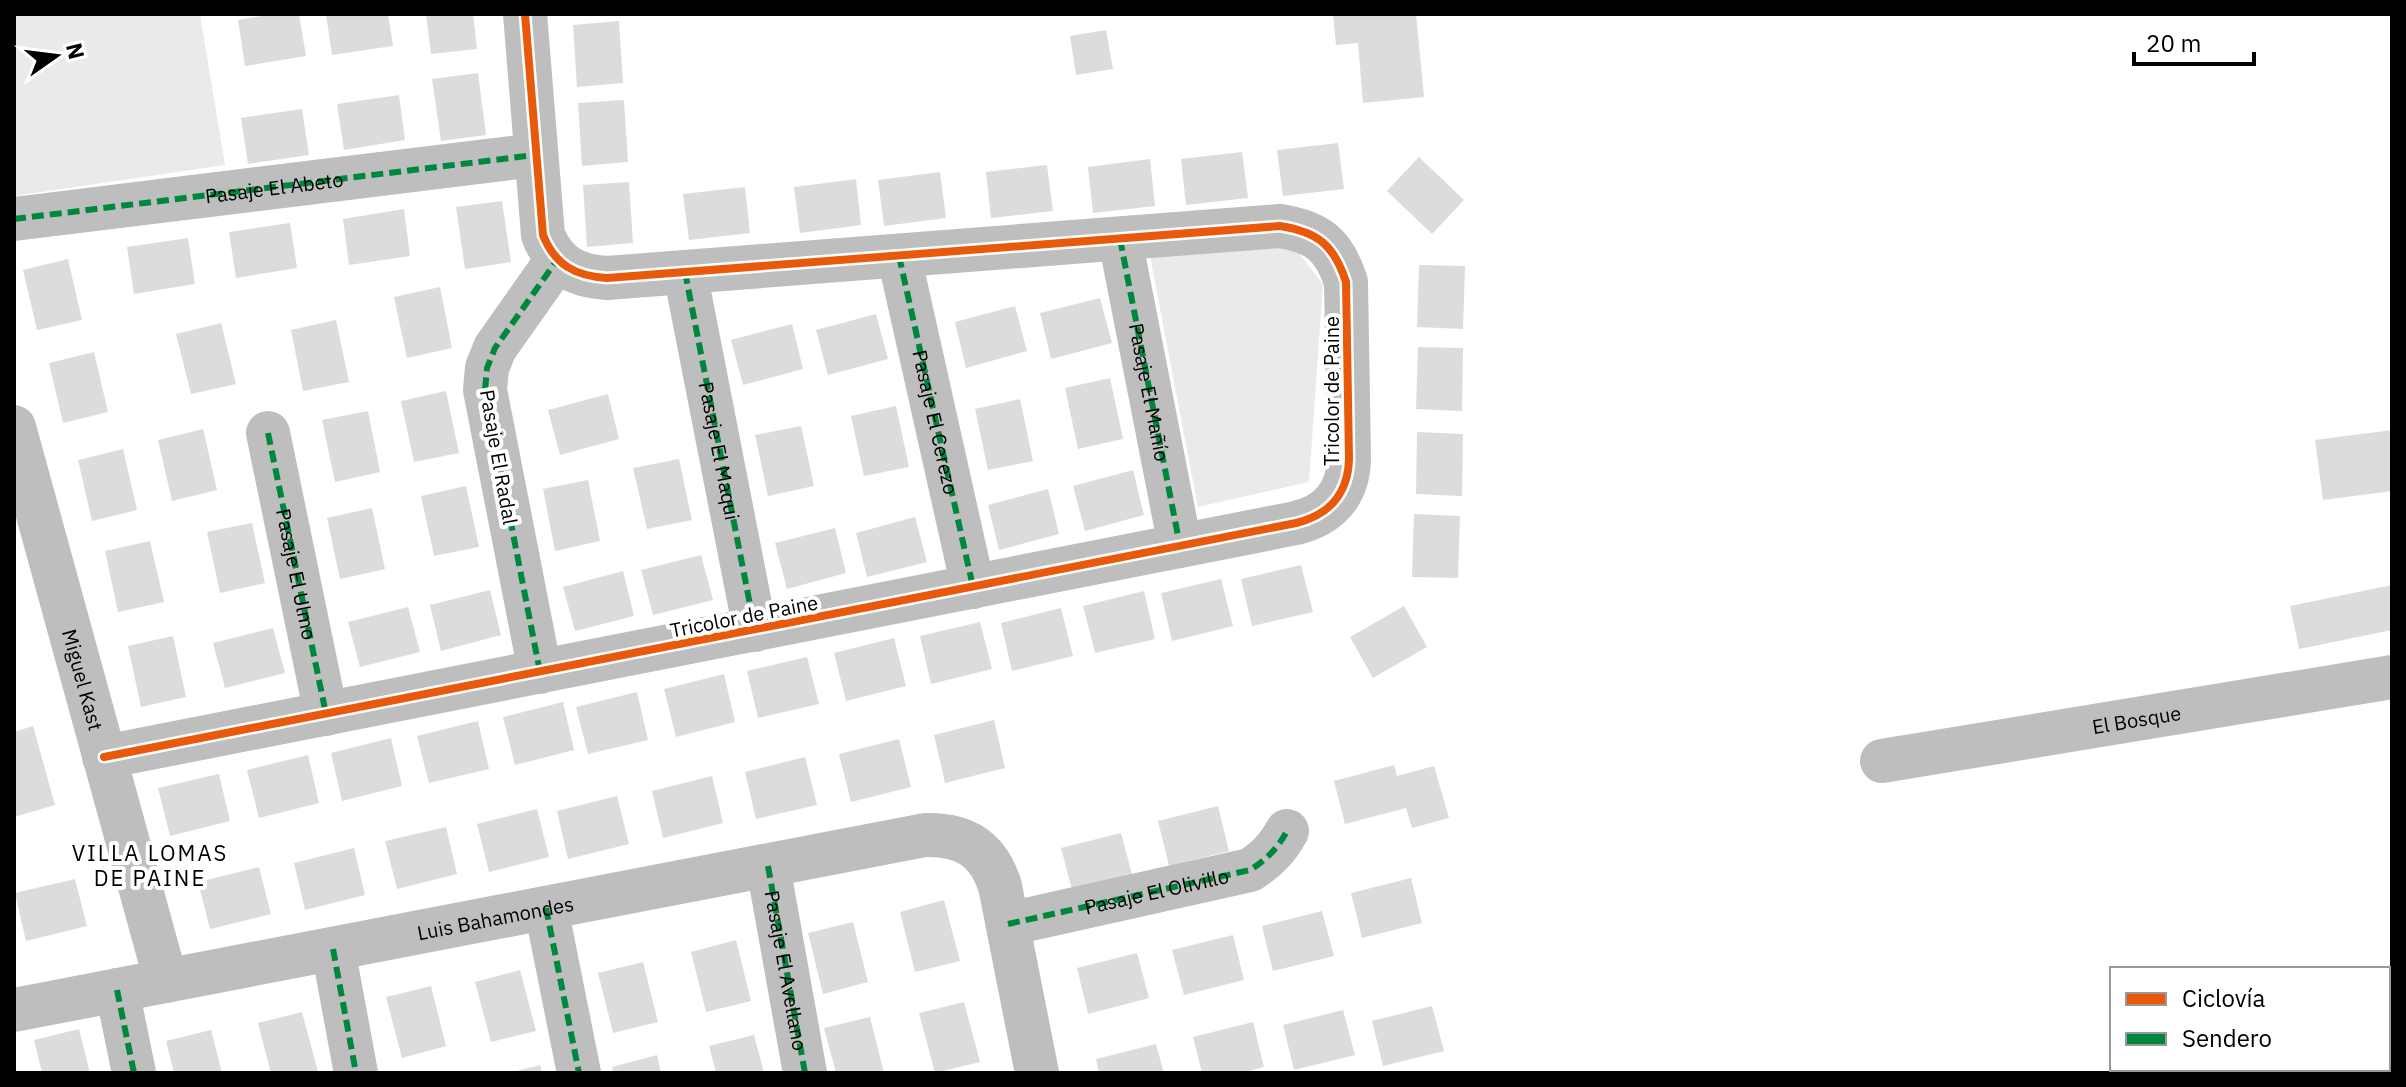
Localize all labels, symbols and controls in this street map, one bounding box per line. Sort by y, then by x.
north arrow [16,16,96,96]
scale bar [2134,16,2254,66]
text: 20 m [2146,27,2201,59]
text: N [60,40,92,62]
street label: Pasaje El Abeto [203,165,345,209]
street label: Tricolor de Paine [1318,316,1345,466]
street label: Pasaje El Mañío [1123,321,1177,463]
street label: Pasaje El Cerezo [907,347,965,497]
street label: Pasaje El Maqui [693,379,747,522]
street label: Pasaje El Radal [474,387,524,527]
street label: Pasaje El Ulmo [270,506,324,642]
street label: Tricolor de Paine [668,588,820,644]
street label: Miguel Kast [57,626,110,733]
street label: El Bosque [2090,698,2183,740]
district label: VILLA LOMAS DE PAINE [72,838,228,892]
street label: Pasaje El Olivillo [1082,862,1231,920]
street label: Pasaje El Avellano [759,888,814,1053]
street label: Luis Bahamondes [415,889,576,946]
legend [2110,967,2390,1071]
text: Ciclovía [2182,982,2266,1014]
text: Sendero [2182,1022,2272,1054]

